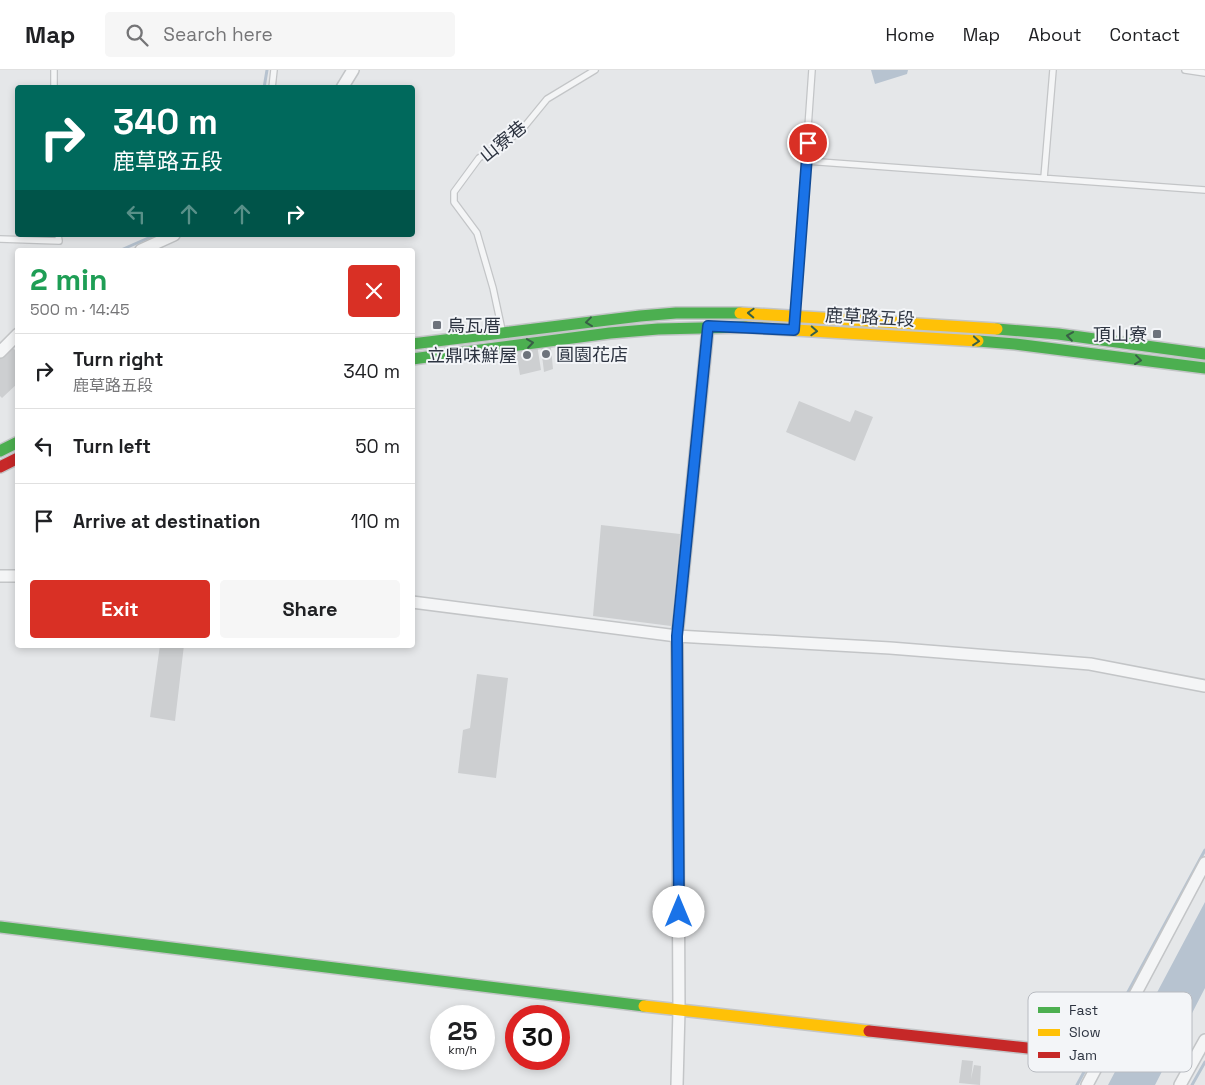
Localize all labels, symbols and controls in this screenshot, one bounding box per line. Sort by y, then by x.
search box [105,12,455,57]
text: Map [25,19,75,50]
icon: search [123,21,151,49]
text: Search here [163,22,273,47]
text: Home [886,23,935,46]
text: Map [963,23,1000,46]
text: About [1028,23,1082,46]
text: Contact [1110,23,1180,46]
text: 340 m [113,100,218,144]
icon: right [30,105,95,170]
street label: 山寮巷 [475,115,531,167]
pin [787,122,829,164]
icon: arrive [794,129,822,157]
text: 鹿草路五段 [113,147,223,175]
icon: left [122,200,150,228]
icon: ahead [175,200,203,228]
icon: ahead [228,200,256,228]
icon: right [281,200,309,228]
text: 2 min [30,260,108,299]
button: close [348,265,400,317]
text: 500 m · 14:45 [30,299,130,320]
street label: 鹿草路五段 [824,303,916,331]
one-way arrow [747,308,754,318]
place label: 烏瓦厝 [447,314,501,337]
one-way arrow [585,316,593,327]
marker: 烏瓦厝 [431,319,443,331]
place label: 頂山寮 [1093,323,1147,346]
one-way arrow [810,326,818,337]
marker: 頂山寮 [1151,328,1163,340]
one-way arrow [1066,331,1074,342]
one-way arrow [973,335,981,346]
one-way arrow [527,338,535,349]
place label: 圓園花店 [556,343,628,366]
place label: 立鼎味鮮屋 [427,344,517,367]
text: Turn right [73,347,163,372]
marker: 圓園花店 [540,348,552,360]
marker: 立鼎味鮮屋 [521,349,533,361]
one-way arrow [1134,354,1142,365]
icon: right [30,357,58,385]
text: 340 m [343,359,400,384]
text: 鹿草路五段 [73,375,153,396]
icon: left [30,432,58,460]
text: Turn left [73,434,151,459]
text: 50 m [355,434,400,459]
icon: arrive [30,507,58,535]
text: Arrive at destination [73,509,261,534]
text: 110 m [351,509,400,534]
button: Exit [30,580,210,638]
button: Share [220,580,400,638]
position arrow [652,885,704,937]
legend [1028,992,1192,1072]
text: Fast [1069,1001,1098,1019]
speed limit sign: 30 [505,1005,570,1070]
text: 25 [448,1015,477,1047]
text: Slow [1069,1023,1101,1041]
text: km/h [448,1042,477,1058]
text: Jam [1069,1046,1097,1064]

